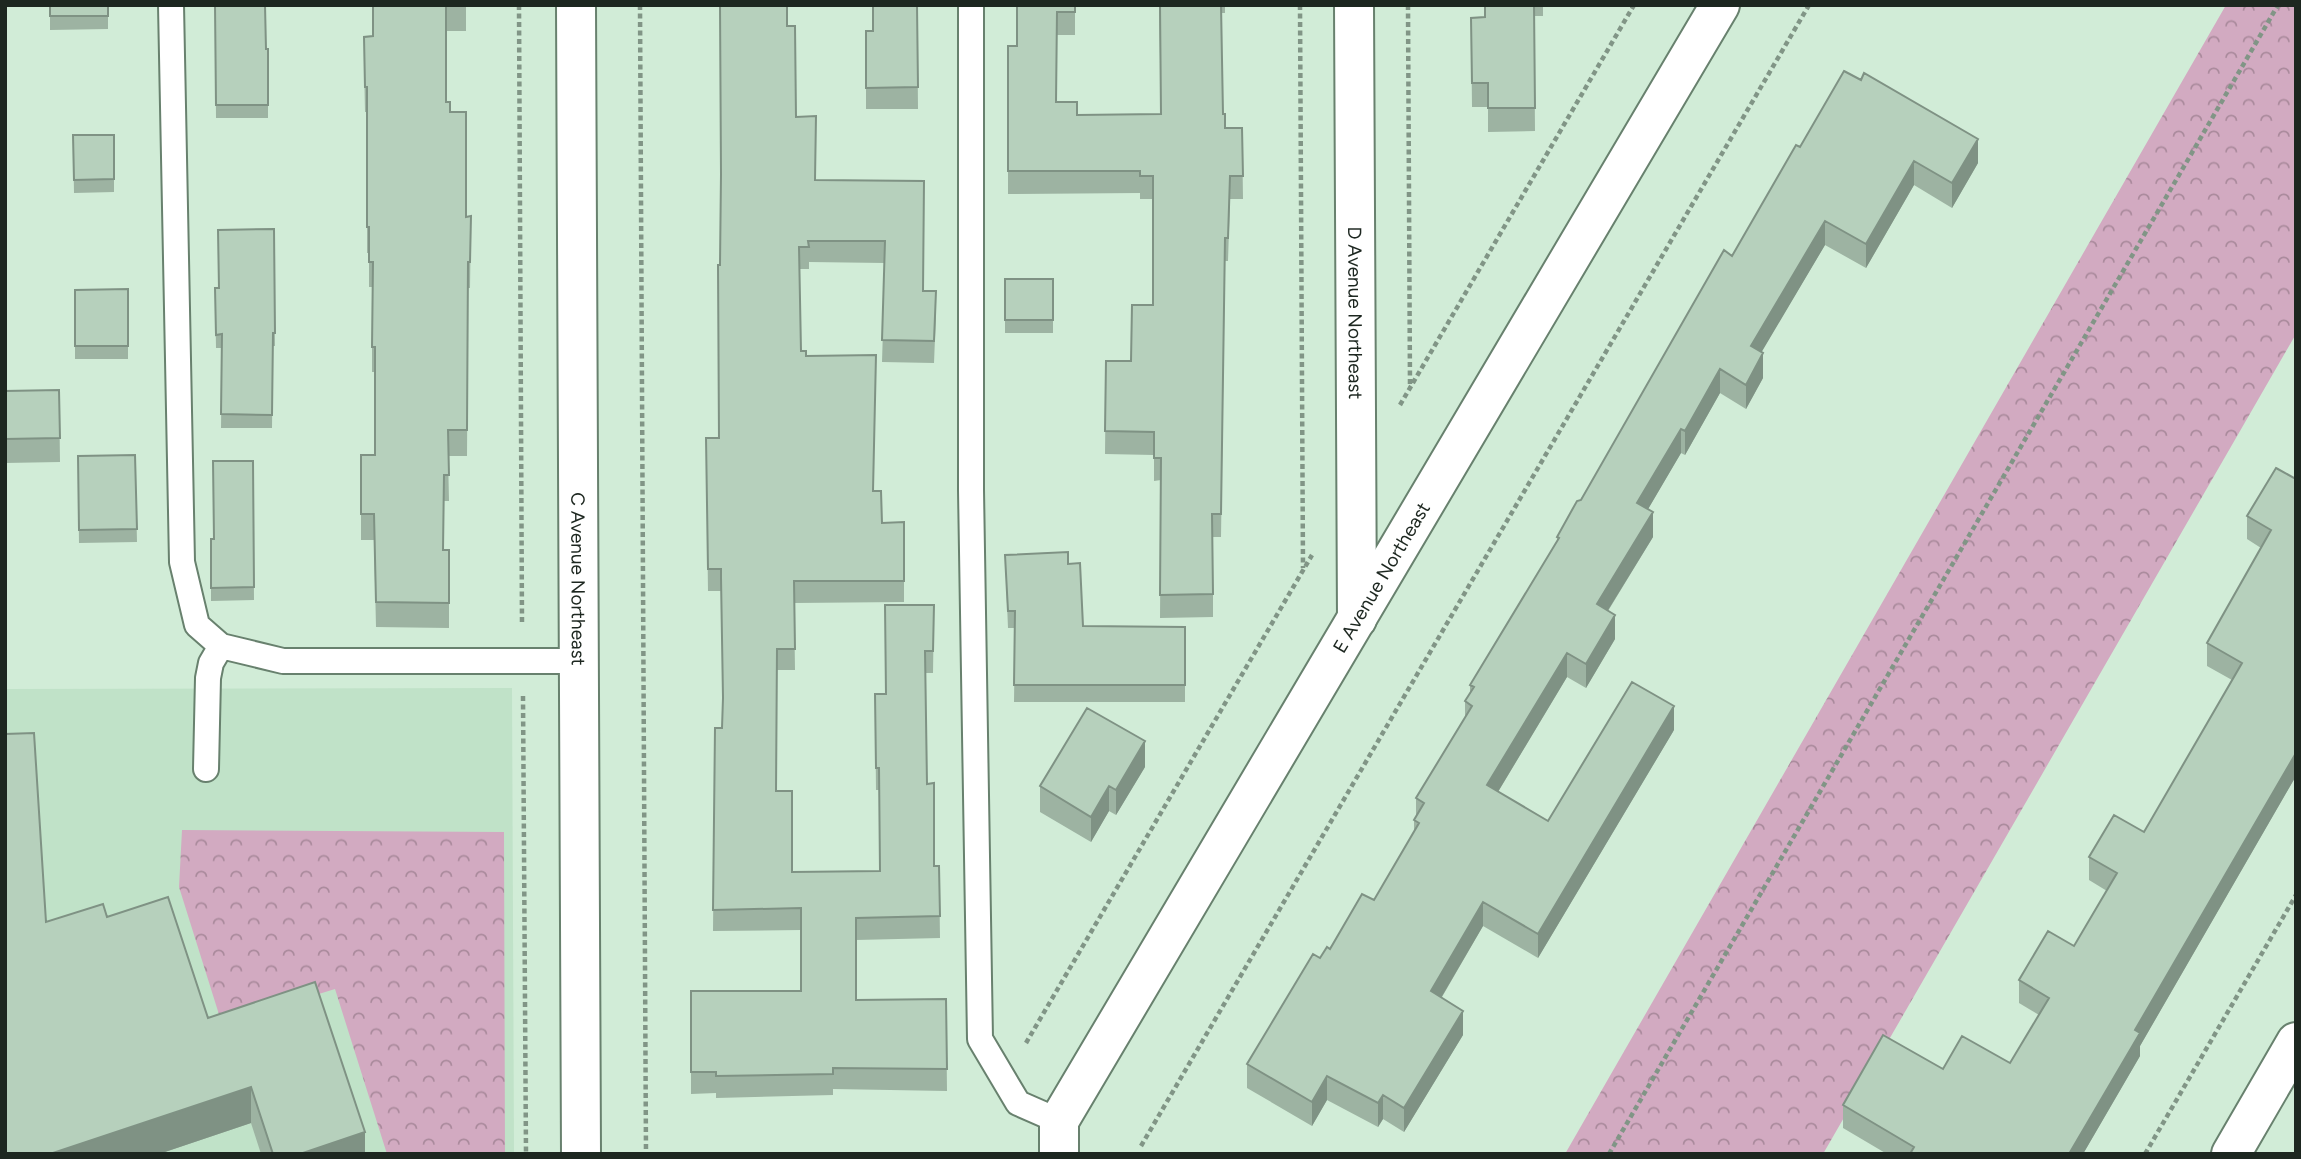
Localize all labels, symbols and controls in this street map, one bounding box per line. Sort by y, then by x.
street label: D Avenue Northeast [1344,226,1367,399]
street label: C Avenue Northeast [567,492,590,666]
street label: E Avenue Northeast [1328,498,1435,657]

